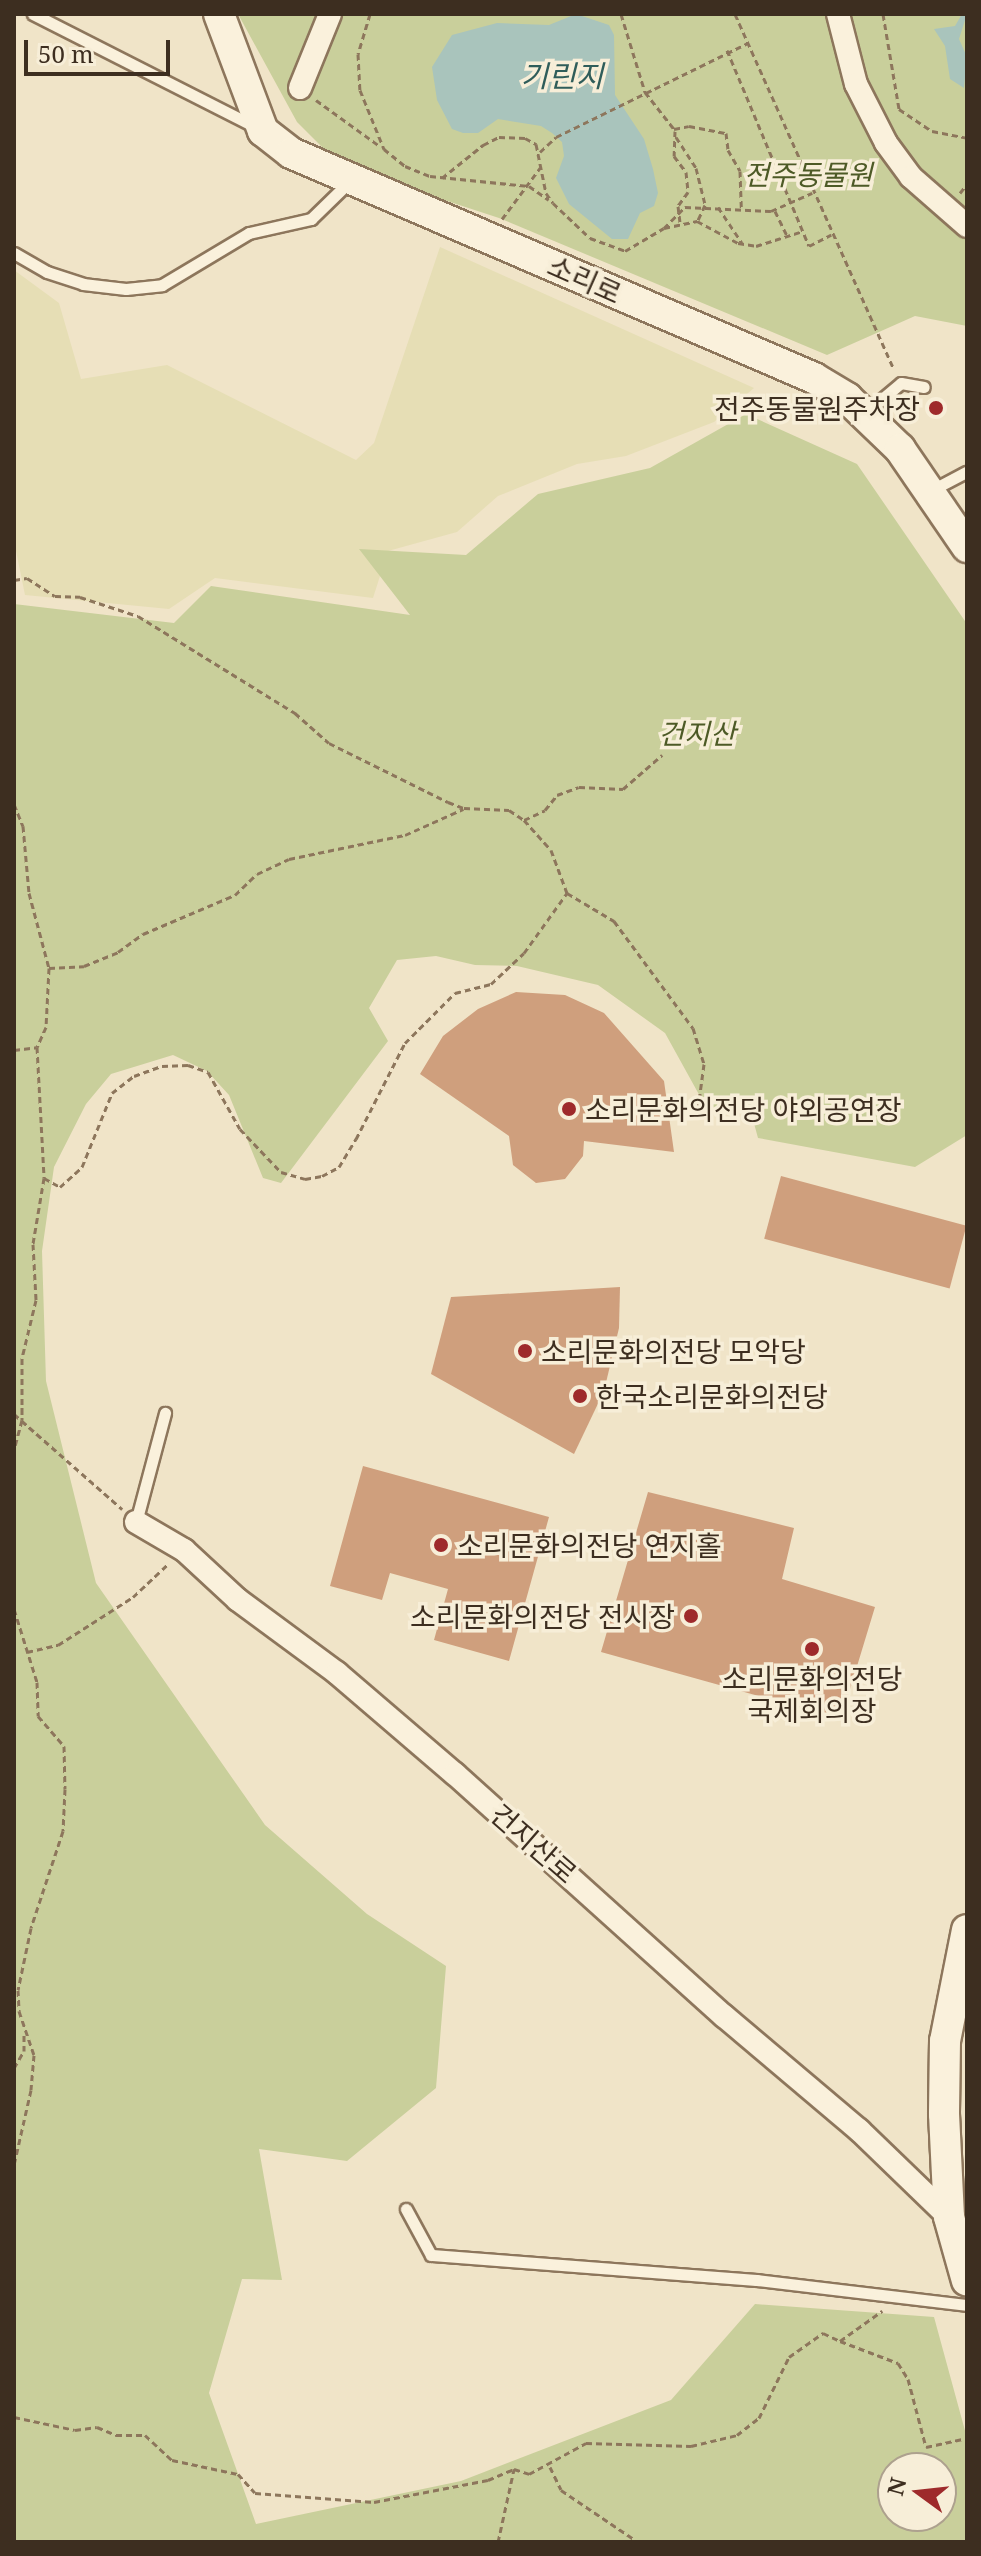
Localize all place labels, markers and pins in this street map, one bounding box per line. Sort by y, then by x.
place label: 전주동물원주차장 [714,391,920,425]
marker: 전주동물원주차장 [927,399,945,417]
place label: 소리문화의전당 야외공연장 [585,1092,901,1126]
marker: 소리문화의전당 야외공연장 [560,1100,578,1118]
place label: 소리문화의전당 모악당 [541,1334,806,1368]
marker: 소리문화의전당 모악당 [516,1342,534,1360]
place label: 한국소리문화의전당 [596,1379,828,1413]
marker: 한국소리문화의전당 [571,1387,589,1405]
place label: 소리문화의전당 연지홀 [457,1528,722,1562]
marker: 소리문화의전당 연지홀 [432,1536,450,1554]
place label: 소리문화의전당 전시장 [410,1599,675,1633]
marker: 소리문화의전당 전시장 [682,1607,700,1625]
marker: 소리문화의전당 국제회의장 [803,1640,821,1658]
place label: 소리문화의전당 국제회의장 [722,1661,902,1727]

